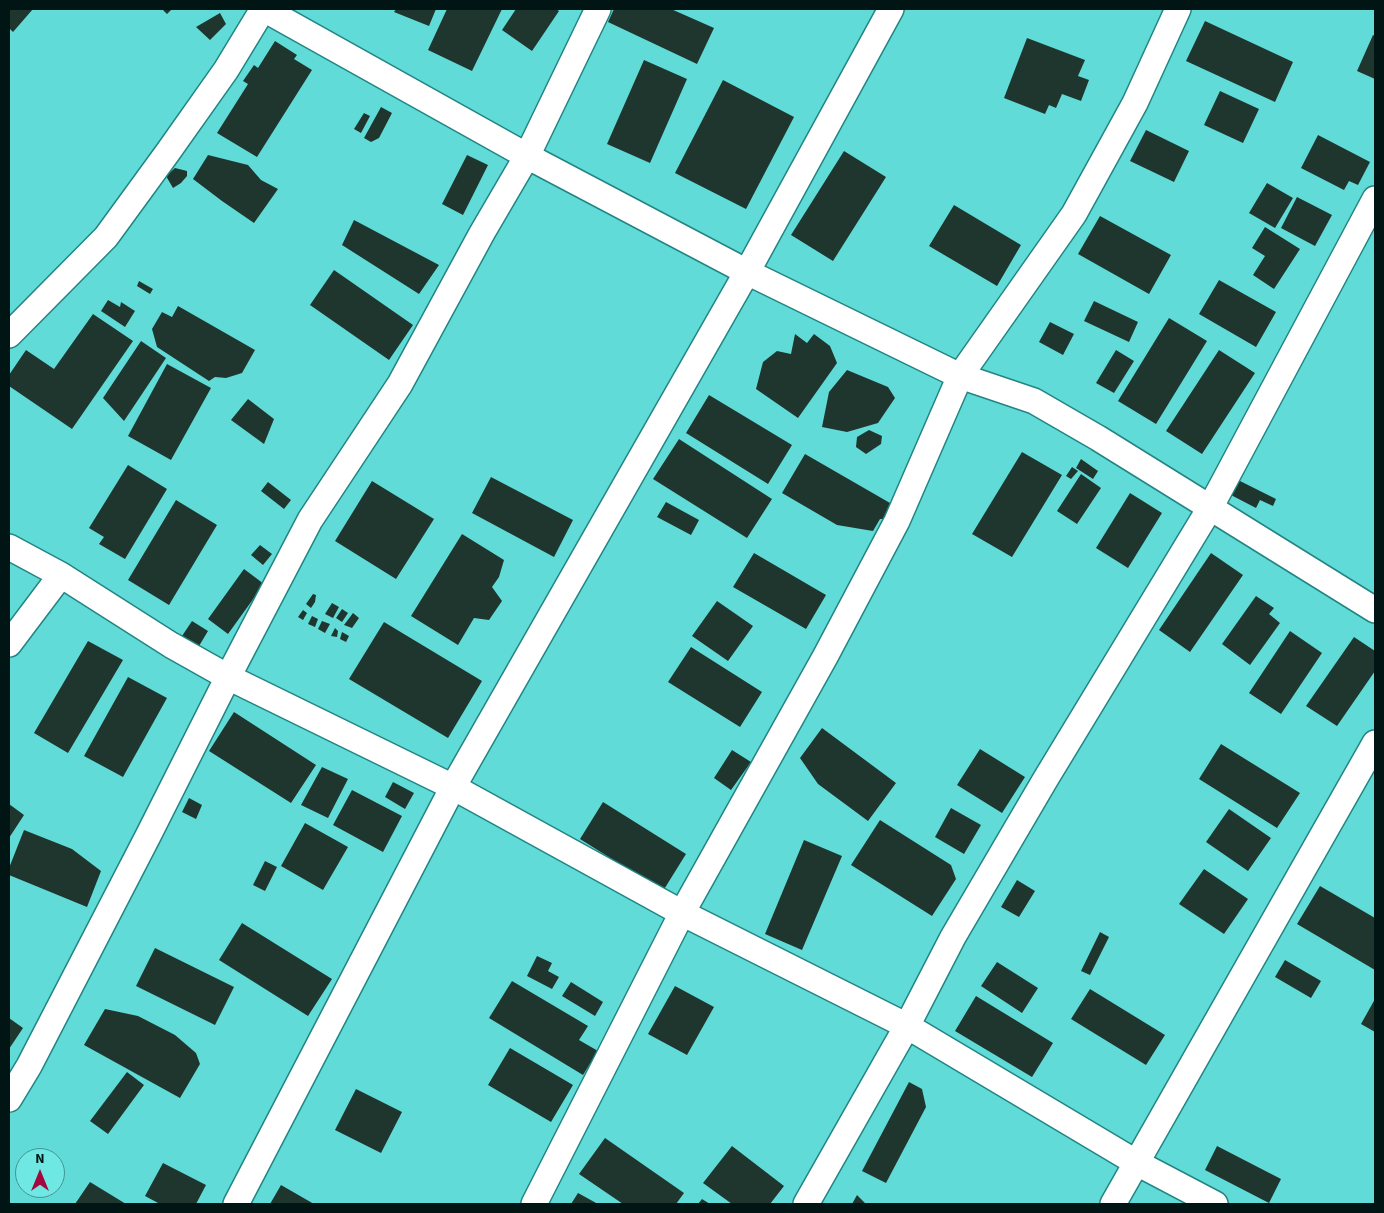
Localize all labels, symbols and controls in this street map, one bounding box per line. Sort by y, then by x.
north arrow [15,1148,65,1198]
text: N [35,1149,45,1169]

